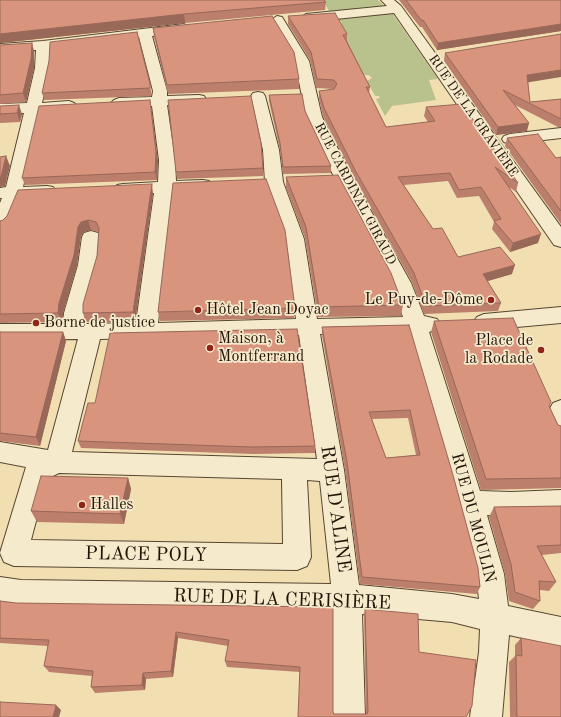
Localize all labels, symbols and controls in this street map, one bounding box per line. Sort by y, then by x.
street label: RUE DE LA GRAVIÈRE [425,52,521,180]
street label: RUE CARDINAL GIRAUD [311,120,399,268]
place label: Le Puy-de-Dôme [365,290,483,310]
marker: Le Puy-de-Dôme [486,295,496,305]
place label: Hôtel Jean Doyac [206,300,329,320]
marker: Hôtel Jean Doyac [193,305,203,315]
place label: Borne de justice [44,313,155,333]
marker: Borne de justice [31,318,41,328]
place label: Maison, à Montferrand [218,329,304,367]
place label: Place de la Rodade [465,331,533,369]
marker: Maison, à Montferrand [205,343,215,353]
marker: Place de la Rodade [536,345,546,355]
street label: RUE D'ALINE [315,444,355,574]
street label: RUE DU MOULIN [446,451,500,585]
place label: Halles [90,495,133,515]
marker: Halles [77,500,87,510]
street label: PLACE POLY [85,543,207,567]
street label: RUE DE LA CERISIÈRE [173,585,391,615]

